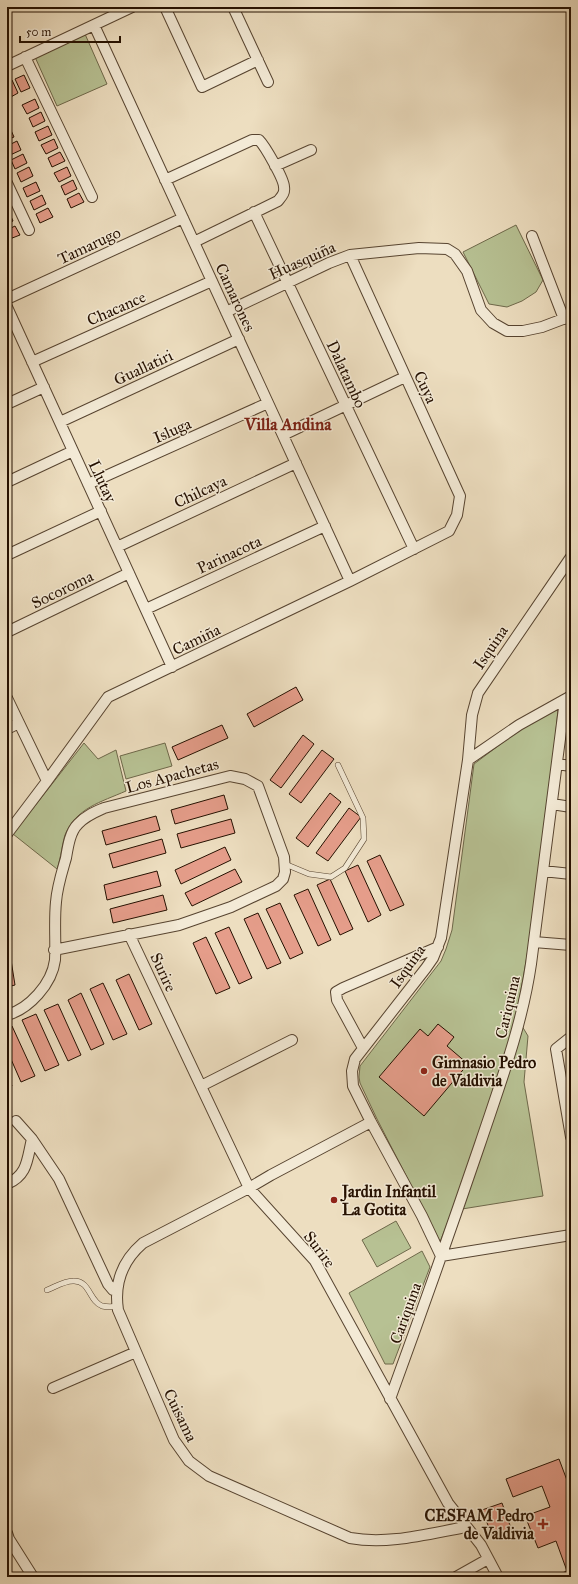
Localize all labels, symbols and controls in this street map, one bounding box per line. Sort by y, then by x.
scale bar [20,18,120,44]
text: 50 m [26,25,51,39]
street label: Tamarugo [55,223,124,269]
street label: Huasquiña [266,237,339,284]
street label: Camarones [211,260,260,335]
street label: Chacance [84,287,149,330]
street label: Dalatambo [323,337,370,411]
street label: Guallatiri [111,345,176,389]
street label: Cuya [410,368,441,407]
street label: Isluga [150,414,195,448]
district label: Villa Andina [244,414,332,435]
street label: Llutay [85,457,121,506]
street label: Chilcaya [171,471,230,512]
street label: Parinacota [194,531,265,578]
street label: Socoroma [28,566,96,613]
street label: Camiña [169,620,223,659]
street label: Isquina [469,622,513,673]
street label: Los Apachetas [124,754,221,797]
street label: Isquina [386,941,430,992]
street label: Surire [146,950,181,995]
street label: Cariquina [491,974,525,1041]
place label: Gimnasio Pedro de Valdivia [432,1053,536,1090]
marker: Gimnasio Pedro de Valdivia [419,1066,429,1076]
place label: Jardin Infantil La Gotita [340,1182,437,1219]
marker: Jardin Infantil La Gotita [329,1195,339,1205]
street label: Surire [300,1227,340,1272]
street label: Cariquina [386,1280,426,1347]
street label: Cuisama [160,1386,202,1445]
place label: CESFAM Pedro de Valdivia [424,1506,535,1543]
marker: CESFAM Pedro de Valdivia [537,1518,549,1530]

